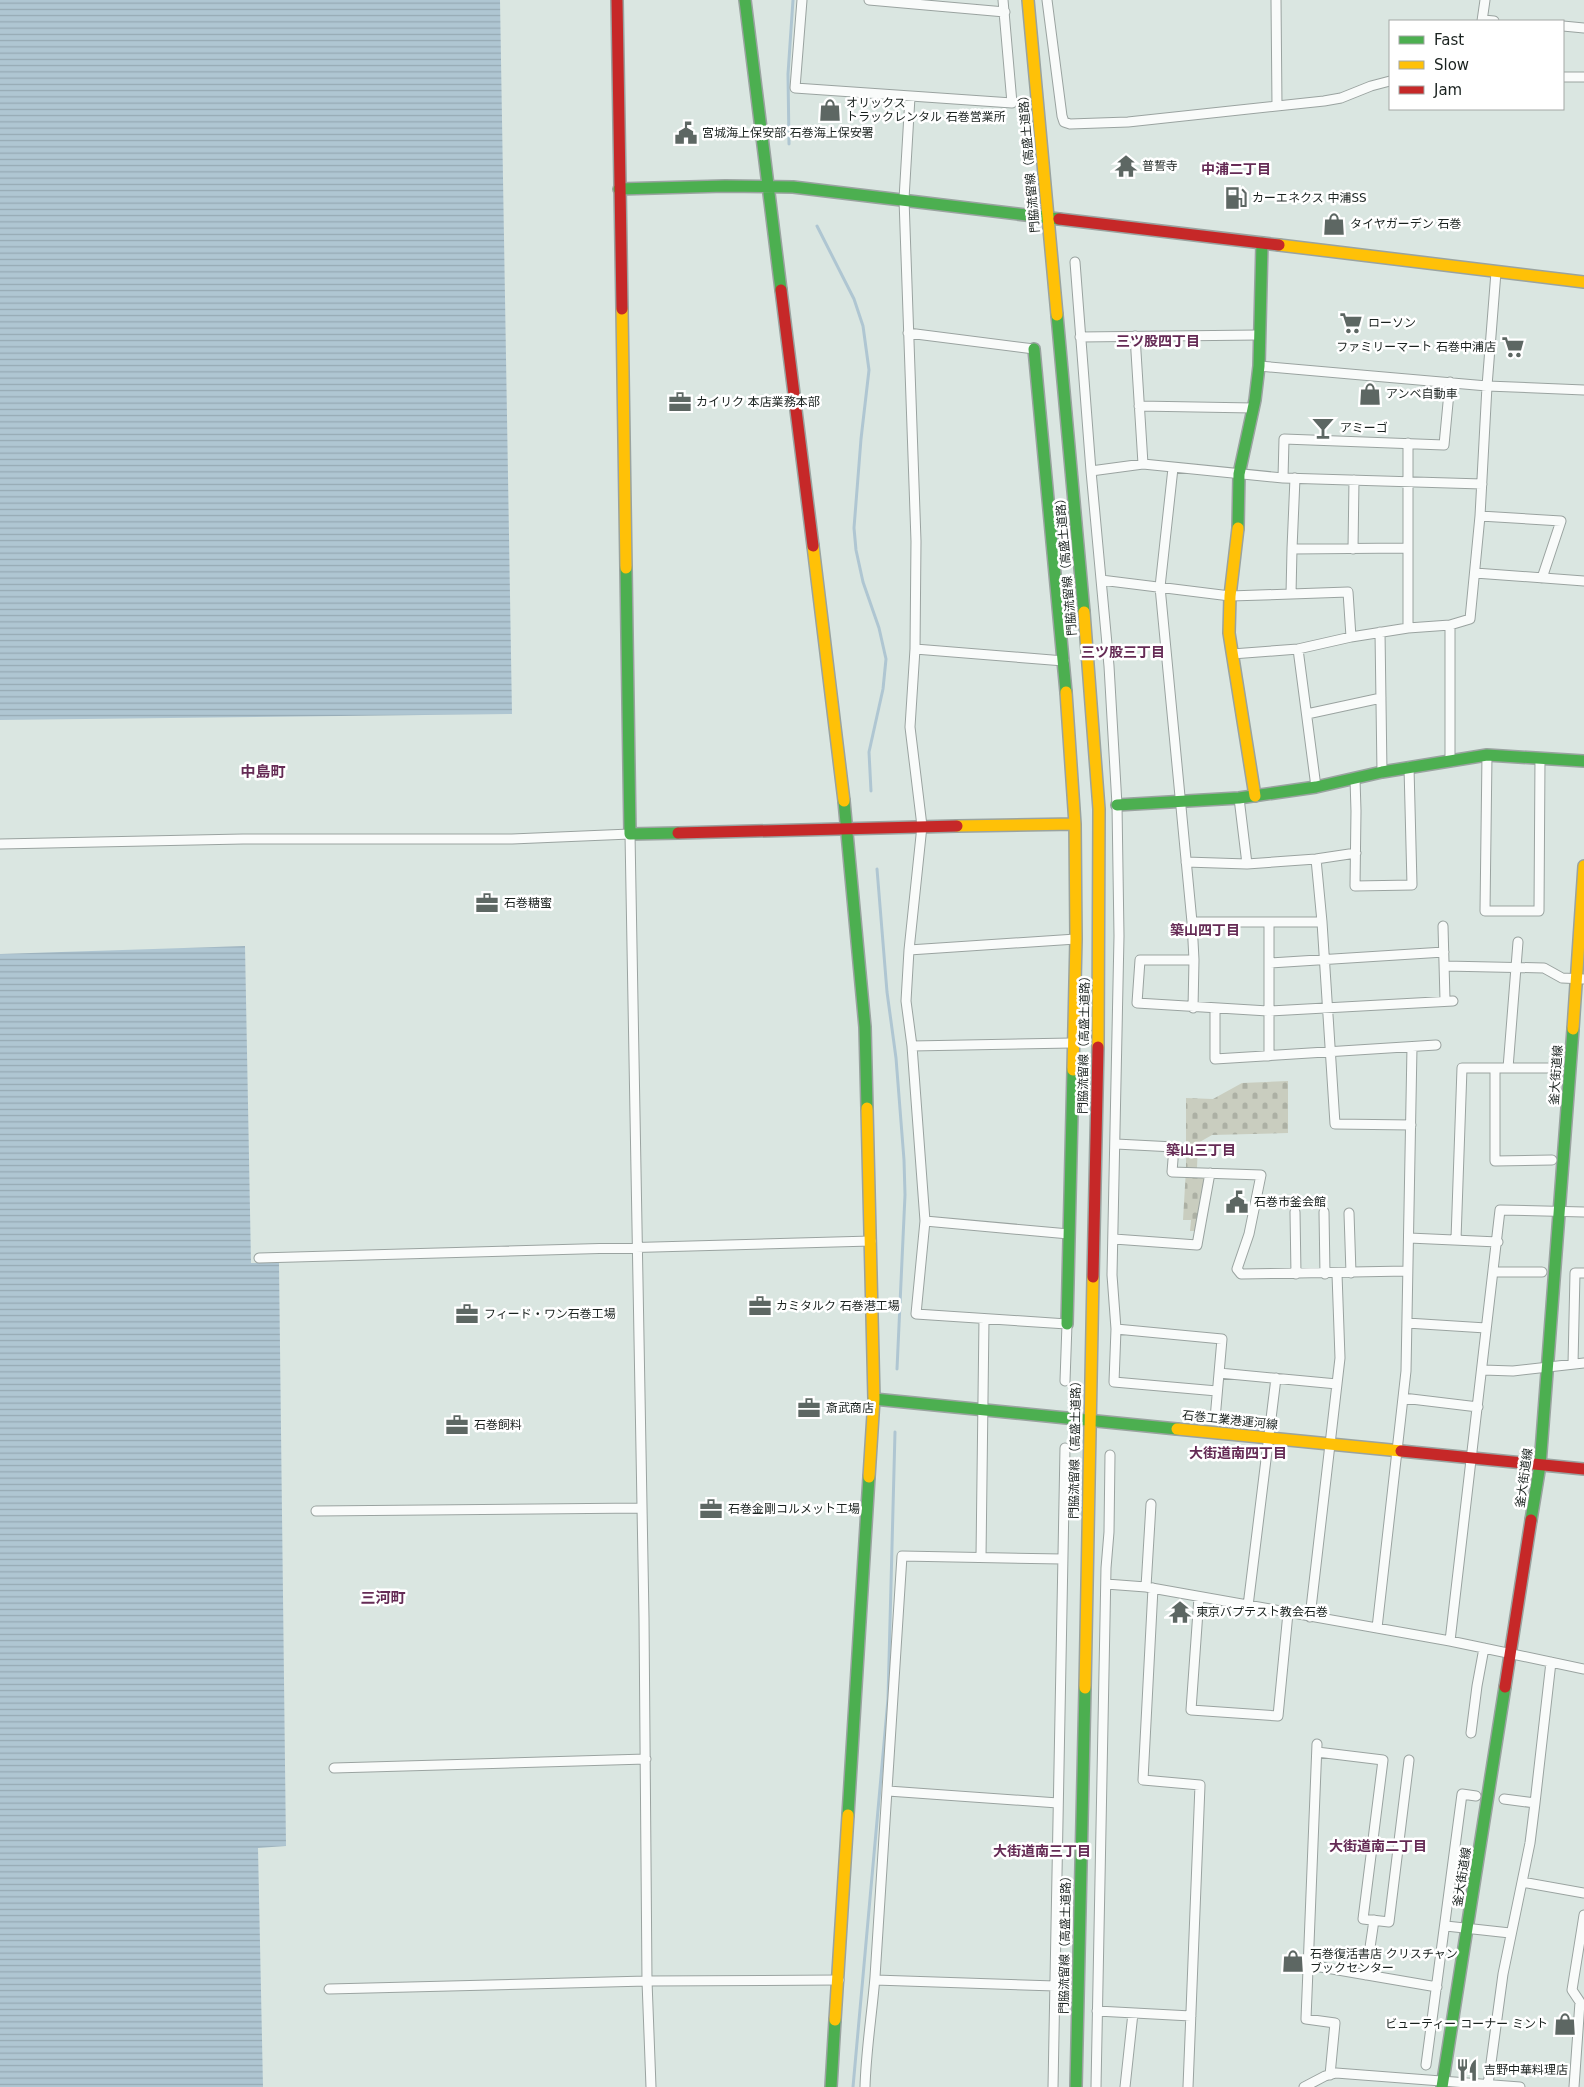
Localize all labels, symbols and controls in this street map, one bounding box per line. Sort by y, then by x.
legend [1389,20,1564,110]
text: Fast [1434,31,1464,49]
text: Slow [1434,56,1469,74]
text: Jam [1433,81,1462,99]
street label: 門脇流留線（高盛土道路） [1016,89,1042,233]
place label: オリックス トラックレンタル 石巻営業所 [846,96,1006,124]
shop icon: オリックス トラックレンタル 石巻営業所 [817,97,843,123]
public building icon: 宮城海上保安部 石巻海上保安署 [673,120,699,146]
place label: 宮城海上保安部 石巻海上保安署 [702,126,874,140]
temple icon: 普誓寺 [1113,153,1139,179]
place label: 普誓寺 [1142,159,1178,173]
district label: 中浦二丁目 [1201,161,1271,177]
fuel station icon: カーエネクス 中浦SS [1223,185,1249,211]
place label: カーエネクス 中浦SS [1252,191,1367,205]
shop icon: タイヤガーデン 石巻 [1321,211,1347,237]
place label: タイヤガーデン 石巻 [1350,217,1461,231]
supermarket icon: ローソン [1338,310,1364,336]
place label: ローソン [1368,316,1416,330]
district label: 三ツ股四丁目 [1116,333,1200,349]
supermarket icon: ファミリーマート 石巻中浦店 [1500,334,1526,360]
place label: ファミリーマート 石巻中浦店 [1336,340,1496,354]
shop icon: アンベ自動車 [1357,381,1383,407]
place label: アンベ自動車 [1386,387,1458,401]
office icon: カイリク 本店業務本部 [667,389,693,415]
place label: カイリク 本店業務本部 [696,395,820,409]
bar icon: アミーゴ [1310,415,1336,441]
place label: アミーゴ [1340,421,1388,435]
street label: 門脇流留線（高盛土道路） [1053,492,1079,636]
district label: 三ツ股三丁目 [1081,644,1165,660]
district label: 中島町 [240,763,286,781]
office icon: 石巻糖蜜 [474,890,500,916]
place label: 石巻糖蜜 [504,896,552,910]
district label: 築山四丁目 [1170,922,1240,938]
street label: 門脇流留線（高盛土道路） [1076,970,1092,1114]
street label: 釜大街道線 [1547,1045,1565,1105]
district label: 築山三丁目 [1166,1142,1236,1158]
public building icon: 石巻市釜会館 [1224,1189,1250,1215]
place label: 石巻市釜会館 [1254,1195,1326,1209]
office icon: カミタルク 石巻港工場 [747,1293,773,1319]
place label: カミタルク 石巻港工場 [776,1299,900,1313]
office icon: フィード・ワン石巻工場 [454,1301,480,1327]
place label: フィード・ワン石巻工場 [484,1307,616,1321]
street label: 門脇流留線（高盛土道路） [1067,1375,1083,1519]
office icon: 斎武商店 [796,1395,822,1421]
place label: 斎武商店 [826,1401,874,1415]
street label: 石巻工業港運河線 [1182,1408,1278,1432]
office icon: 石巻飼料 [444,1412,470,1438]
place label: 石巻飼料 [474,1418,522,1432]
district label: 大街道南四丁目 [1189,1445,1287,1461]
street label: 釜大街道線 [1513,1447,1535,1509]
office icon: 石巻金剛コルメット工場 [698,1496,724,1522]
place label: 石巻金剛コルメット工場 [728,1502,860,1516]
district label: 三河町 [360,1589,406,1607]
temple icon: 東京バプテスト教会石巻 [1167,1599,1193,1625]
place label: 東京バプテスト教会石巻 [1196,1605,1328,1619]
district label: 大街道南二丁目 [1329,1838,1427,1854]
district label: 大街道南三丁目 [993,1843,1091,1859]
street label: 釜大街道線 [1450,1846,1474,1908]
street label: 門脇流留線（高盛土道路） [1057,1870,1073,2014]
place label: 石巻復活書店 クリスチャン ブックセンター [1310,1947,1458,1975]
shop icon: 石巻復活書店 クリスチャン ブックセンター [1280,1948,1306,1974]
shop icon: ビューティー コーナー ミント [1552,2011,1578,2037]
place label: ビューティー コーナー ミント [1385,2017,1548,2031]
restaurant icon: 吉野中華料理店 [1454,2057,1480,2083]
place label: 吉野中華料理店 [1484,2063,1568,2077]

